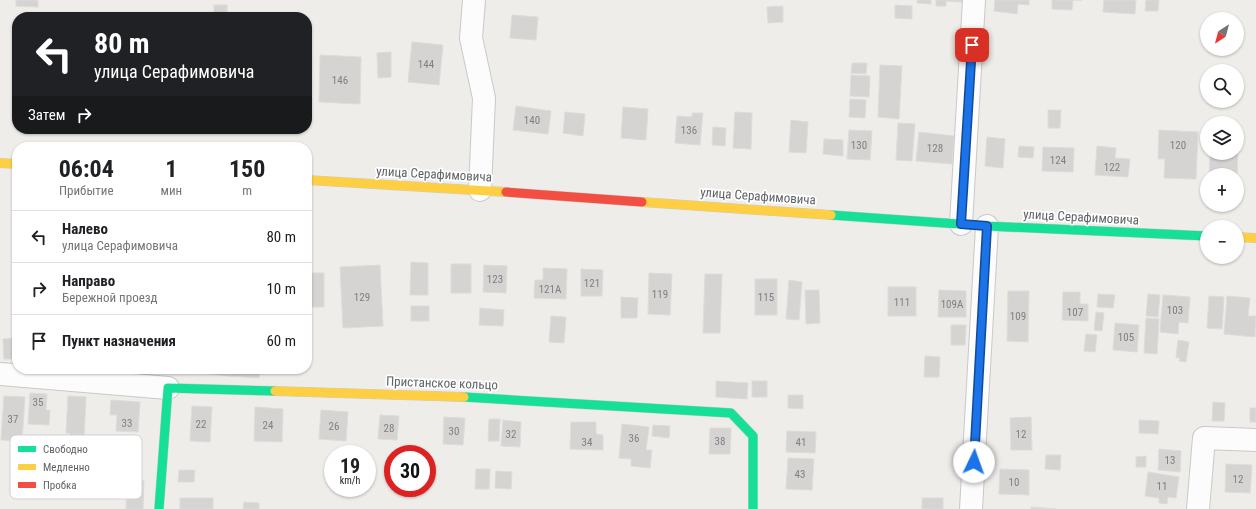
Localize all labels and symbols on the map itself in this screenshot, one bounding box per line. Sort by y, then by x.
north arrow [1200,12,1244,56]
pin [955,28,989,62]
house number: 144 [418,58,435,71]
house number: 146 [332,74,348,87]
house number: 140 [524,114,540,127]
house number: 136 [681,124,697,137]
house number: 130 [851,139,867,152]
house number: 120 [1170,139,1186,152]
house number: 128 [927,142,943,155]
house number: 124 [1050,154,1067,167]
house number: 122 [1104,161,1120,174]
street label: улица Серафимовича [376,163,492,185]
street label: улица Серафимовича [700,184,816,208]
street label: улица Серафимовича [1023,206,1139,228]
house number: 123 [487,273,503,286]
house number: 121 [584,277,600,290]
house number: 121А [539,283,562,296]
house number: 119 [652,288,668,301]
house number: 129 [354,291,370,304]
house number: 115 [758,291,774,304]
house number: 111 [894,296,910,309]
house number: 109А [941,298,964,311]
house number: 103 [1167,304,1183,317]
house number: 107 [1067,306,1083,319]
house number: 109 [1010,310,1026,323]
house number: 105 [1118,331,1134,344]
street label: Пристанское кольцо [386,374,498,392]
house number: 35 [33,396,43,409]
house number: 37 [8,413,18,426]
house number: 33 [122,417,132,430]
house number: 22 [196,418,206,431]
house number: 24 [263,419,274,432]
house number: 26 [329,420,339,433]
house number: 28 [384,422,394,435]
house number: 30 [449,425,459,438]
house number: 32 [506,428,516,441]
house number: 12 [1016,428,1026,441]
house number: 36 [629,432,639,445]
legend [10,435,142,499]
house number: 38 [715,435,725,448]
house number: 34 [582,436,593,449]
house number: 41 [796,436,806,449]
position arrow [953,441,995,483]
text: Свободно [43,443,88,456]
speed limit sign: 30 [384,445,436,497]
house number: 13 [1165,454,1175,467]
text: Медленно [43,461,90,474]
house number: 43 [795,468,805,481]
house number: 12 [1233,473,1243,486]
house number: 10 [1009,476,1019,489]
text: Пробка [43,479,77,492]
house number: 11 [1157,480,1167,493]

